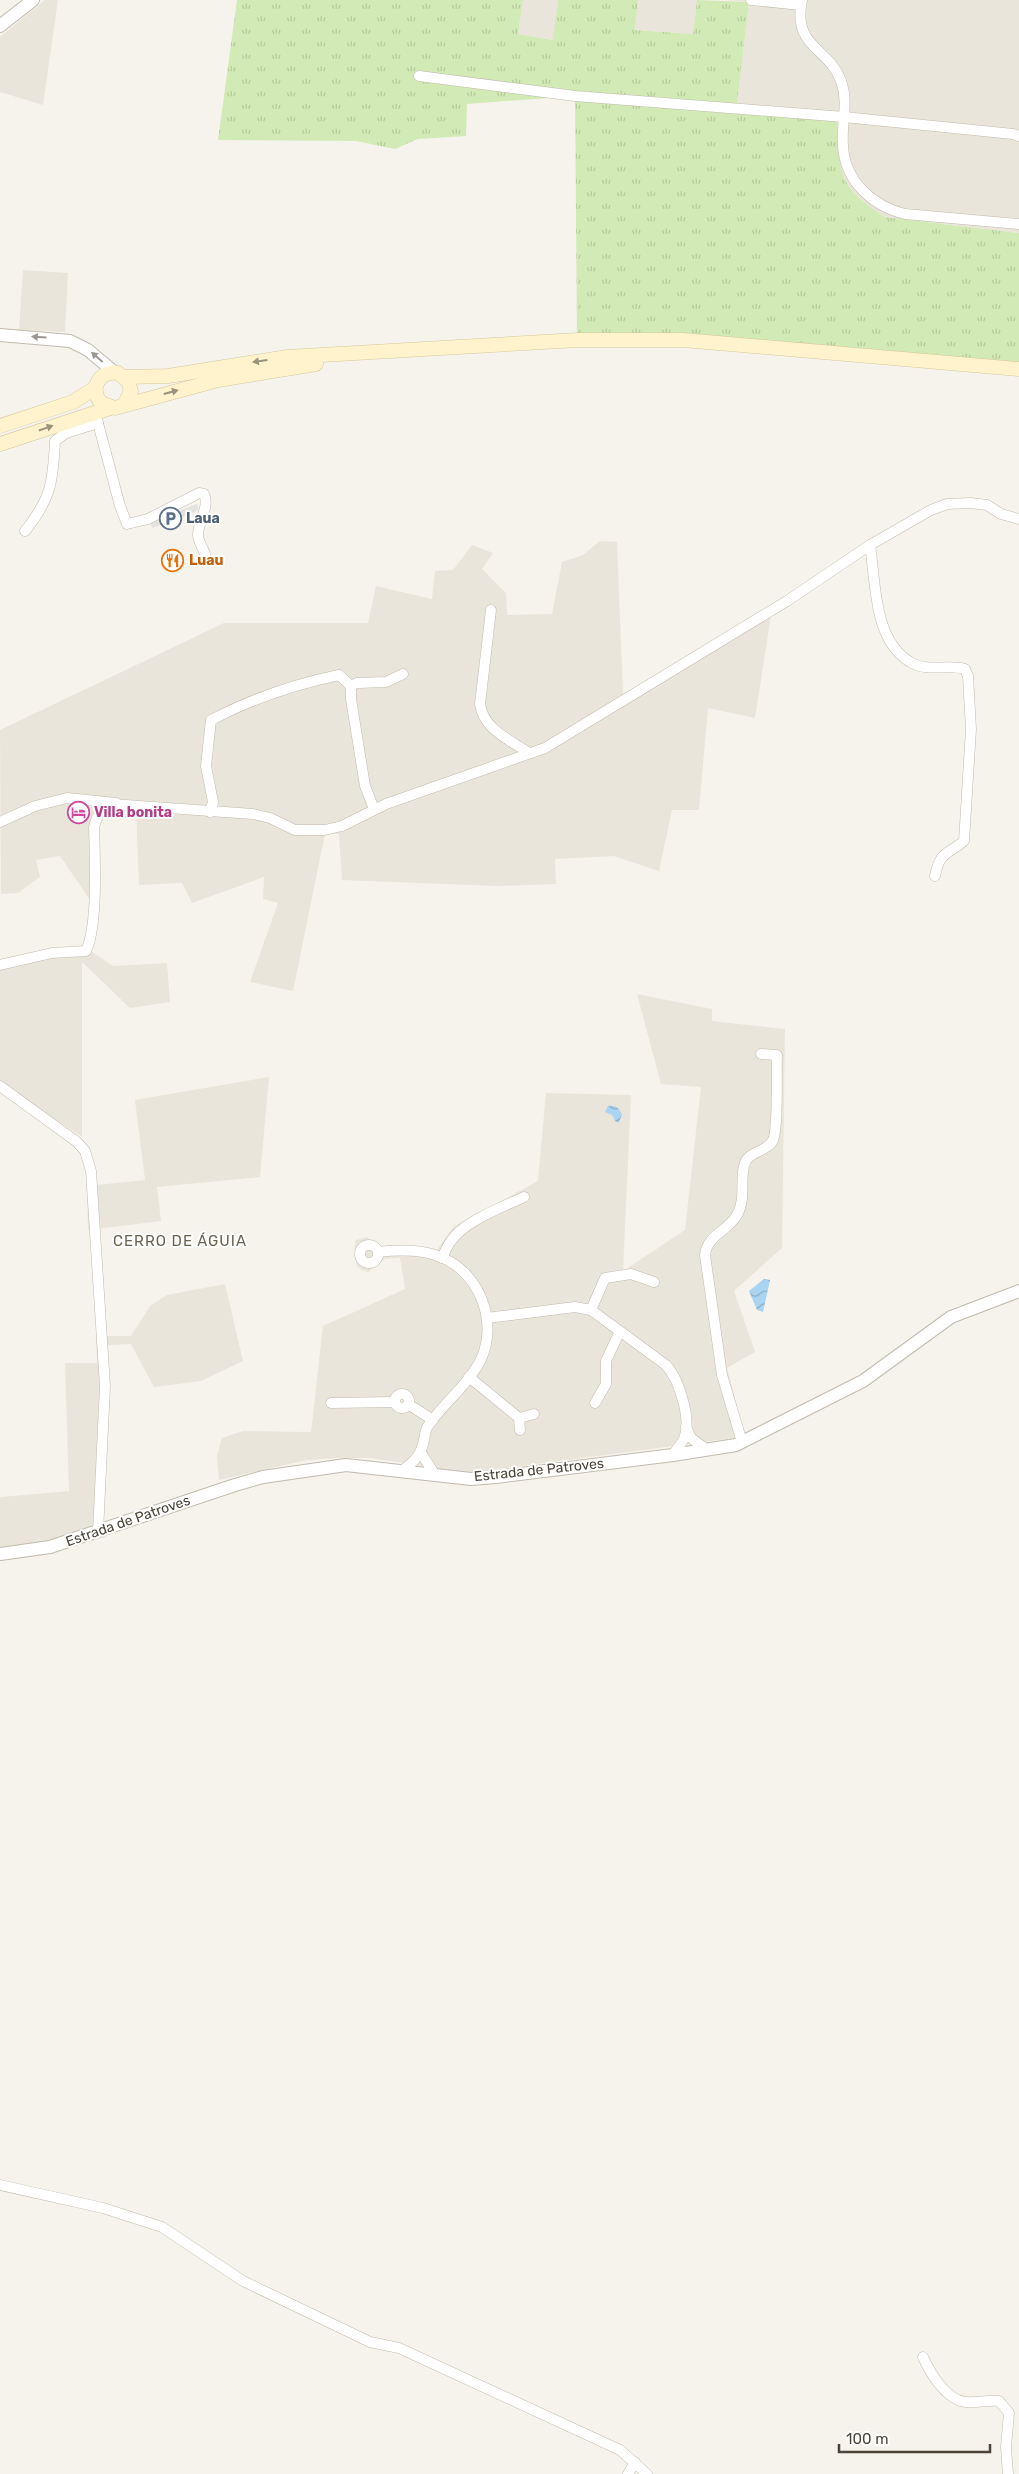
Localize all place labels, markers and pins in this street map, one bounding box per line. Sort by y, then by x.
parking icon: Laua [158,506,182,530]
place label: Laua [186,510,220,527]
restaurant icon: Luau [161,548,185,572]
place label: Luau [189,552,223,569]
hotel icon: Villa bonita [66,800,90,824]
place label: Villa bonita [94,804,172,821]

